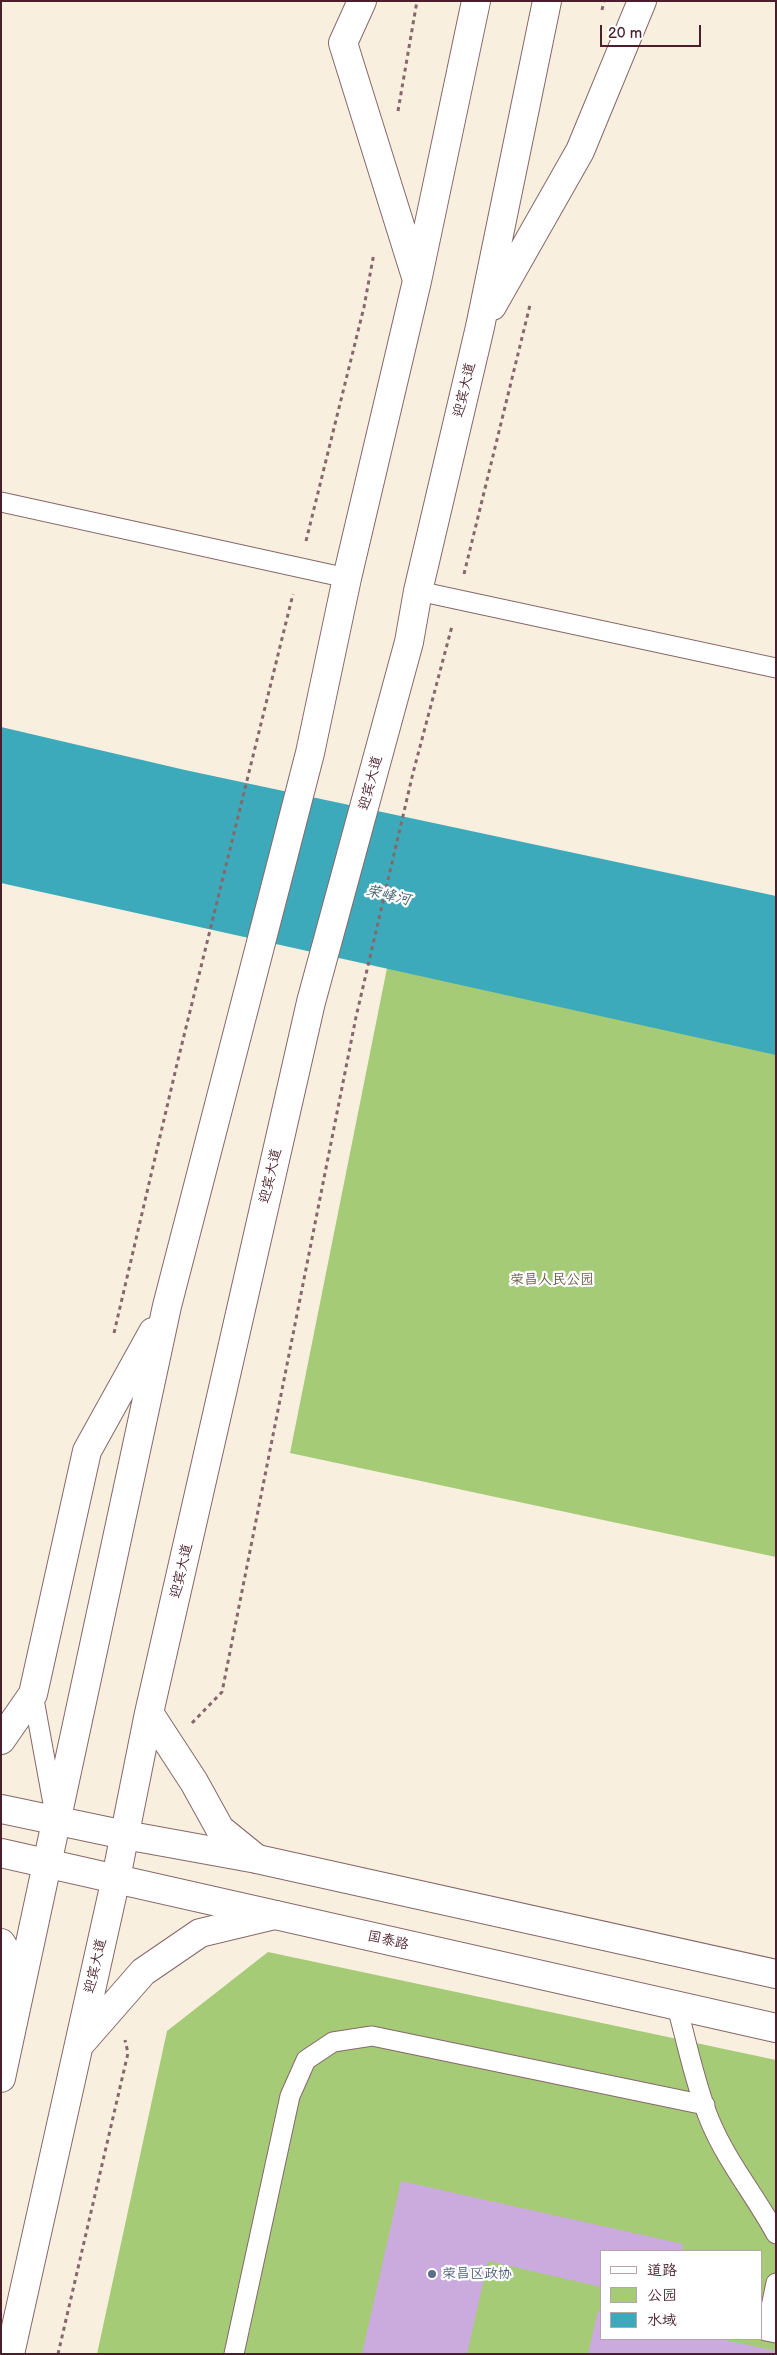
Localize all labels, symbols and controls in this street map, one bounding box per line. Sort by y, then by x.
scale bar [602,15,703,47]
text: 20 m [608,24,642,43]
street label: 迎宾大道 [451,361,479,419]
street label: 迎宾大道 [356,754,386,812]
water label: 荣峰河 [364,882,412,910]
street label: 迎宾大道 [257,1147,285,1205]
park label: 荣昌人民公园 [510,1272,594,1288]
street label: 迎宾大道 [168,1542,196,1600]
street label: 国泰路 [366,1928,410,1954]
street label: 迎宾大道 [82,1937,110,1995]
legend [600,2250,762,2340]
text: 道路 [647,2261,677,2280]
place label: 荣昌区政协 [442,2266,512,2282]
marker: 荣昌区政协 [426,2268,438,2280]
text: 公园 [647,2286,677,2305]
text: 水域 [647,2311,677,2330]

